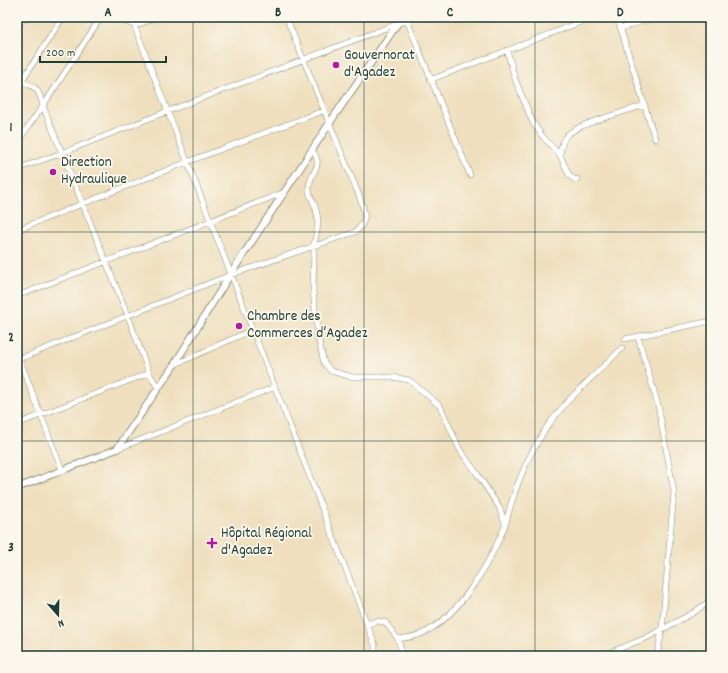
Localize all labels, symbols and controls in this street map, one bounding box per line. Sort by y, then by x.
text: A [104,4,112,23]
text: B [275,4,281,23]
text: C [447,4,454,23]
text: D [617,4,624,23]
scale bar [40,38,166,64]
text: 200 m [46,45,75,62]
place label: Gouvernorat d'Agadez [344,45,415,84]
marker: Gouvernorat d'Agadez [331,60,341,70]
text: 1 [10,119,13,138]
place label: Direction Hydraulique [61,152,127,191]
marker: Direction Hydraulique [48,167,58,177]
place label: Chambre des Commerces d’Agadez [247,306,368,345]
marker: Chambre des Commerces d’Agadez [234,321,244,331]
text: 2 [8,329,14,348]
place label: Hôpital Régional d'Agadez [221,523,312,562]
marker: Hôpital Régional d'Agadez [206,537,218,549]
text: 3 [8,539,14,558]
north arrow [38,595,78,635]
text: N [55,614,66,631]

